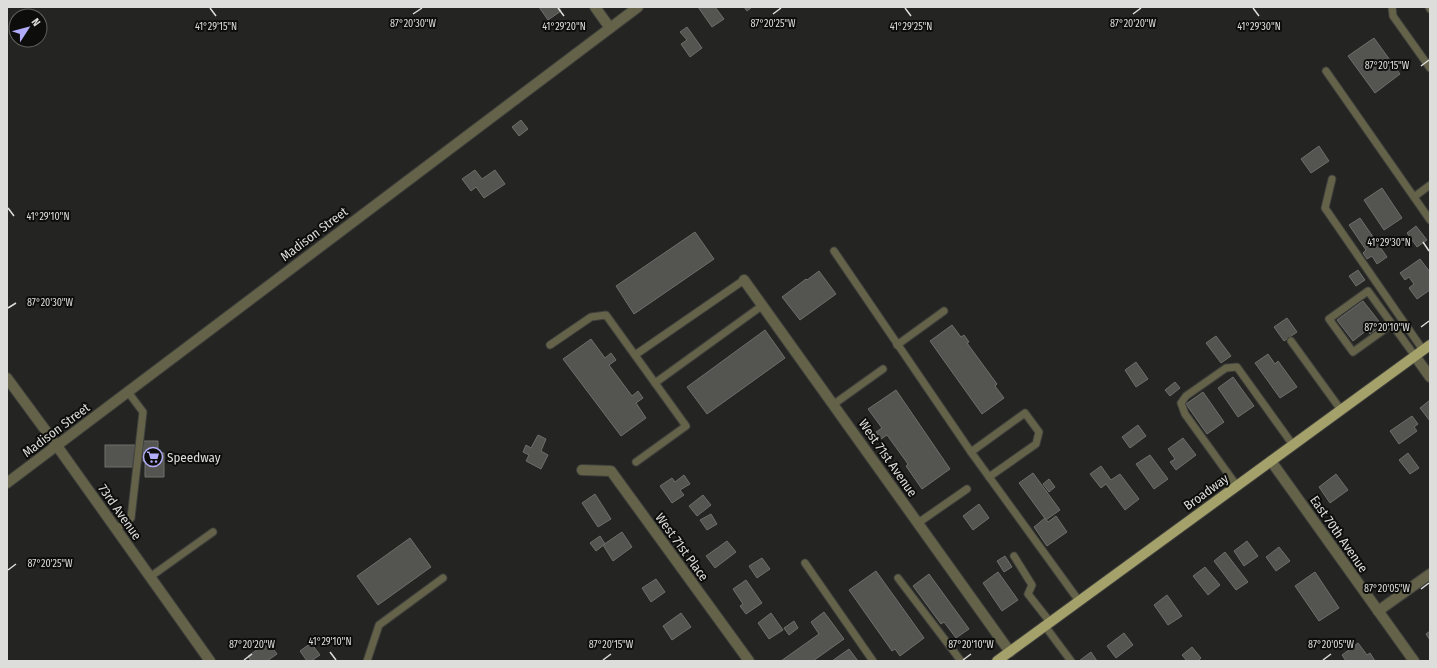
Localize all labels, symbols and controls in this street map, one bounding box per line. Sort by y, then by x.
north arrow [8,8,48,48]
text: N [28,16,43,29]
text: 87°20'30"W [390,18,437,30]
text: 87°20'25"W [750,18,796,30]
text: 87°20'20"W [1110,18,1157,30]
text: 41°29'15"N [195,21,237,33]
text: 41°29'20"N [542,21,586,33]
text: 41°29'25"N [890,21,932,33]
text: 41°29'30"N [1237,21,1281,33]
text: 87°20'15"W [1365,60,1410,72]
street label: Madison Street [277,203,351,264]
text: 41°29'10"N [27,211,69,223]
text: 41°29'30"N [1367,237,1411,249]
text: 87°20'30"W [27,297,74,309]
text: 87°20'10"W [1364,322,1410,334]
street label: Madison Street [19,399,93,460]
street label: West 71st Avenue [856,416,920,500]
supermarket icon: Speedway [142,446,164,468]
place label: Speedway [167,450,221,465]
street label: Broadway [1181,471,1231,513]
street label: 73rd Avenue [95,481,145,543]
street label: East 70th Avenue [1307,493,1371,575]
street label: West 71st Place [652,510,712,584]
text: 87°20'25"W [27,558,73,570]
text: 87°20'05"W [1364,583,1410,595]
text: 41°29'10"N [309,636,351,648]
text: 87°20'20"W [229,639,276,651]
text: 87°20'15"W [589,639,634,651]
text: 87°20'10"W [948,639,994,651]
text: 87°20'05"W [1308,639,1354,651]

